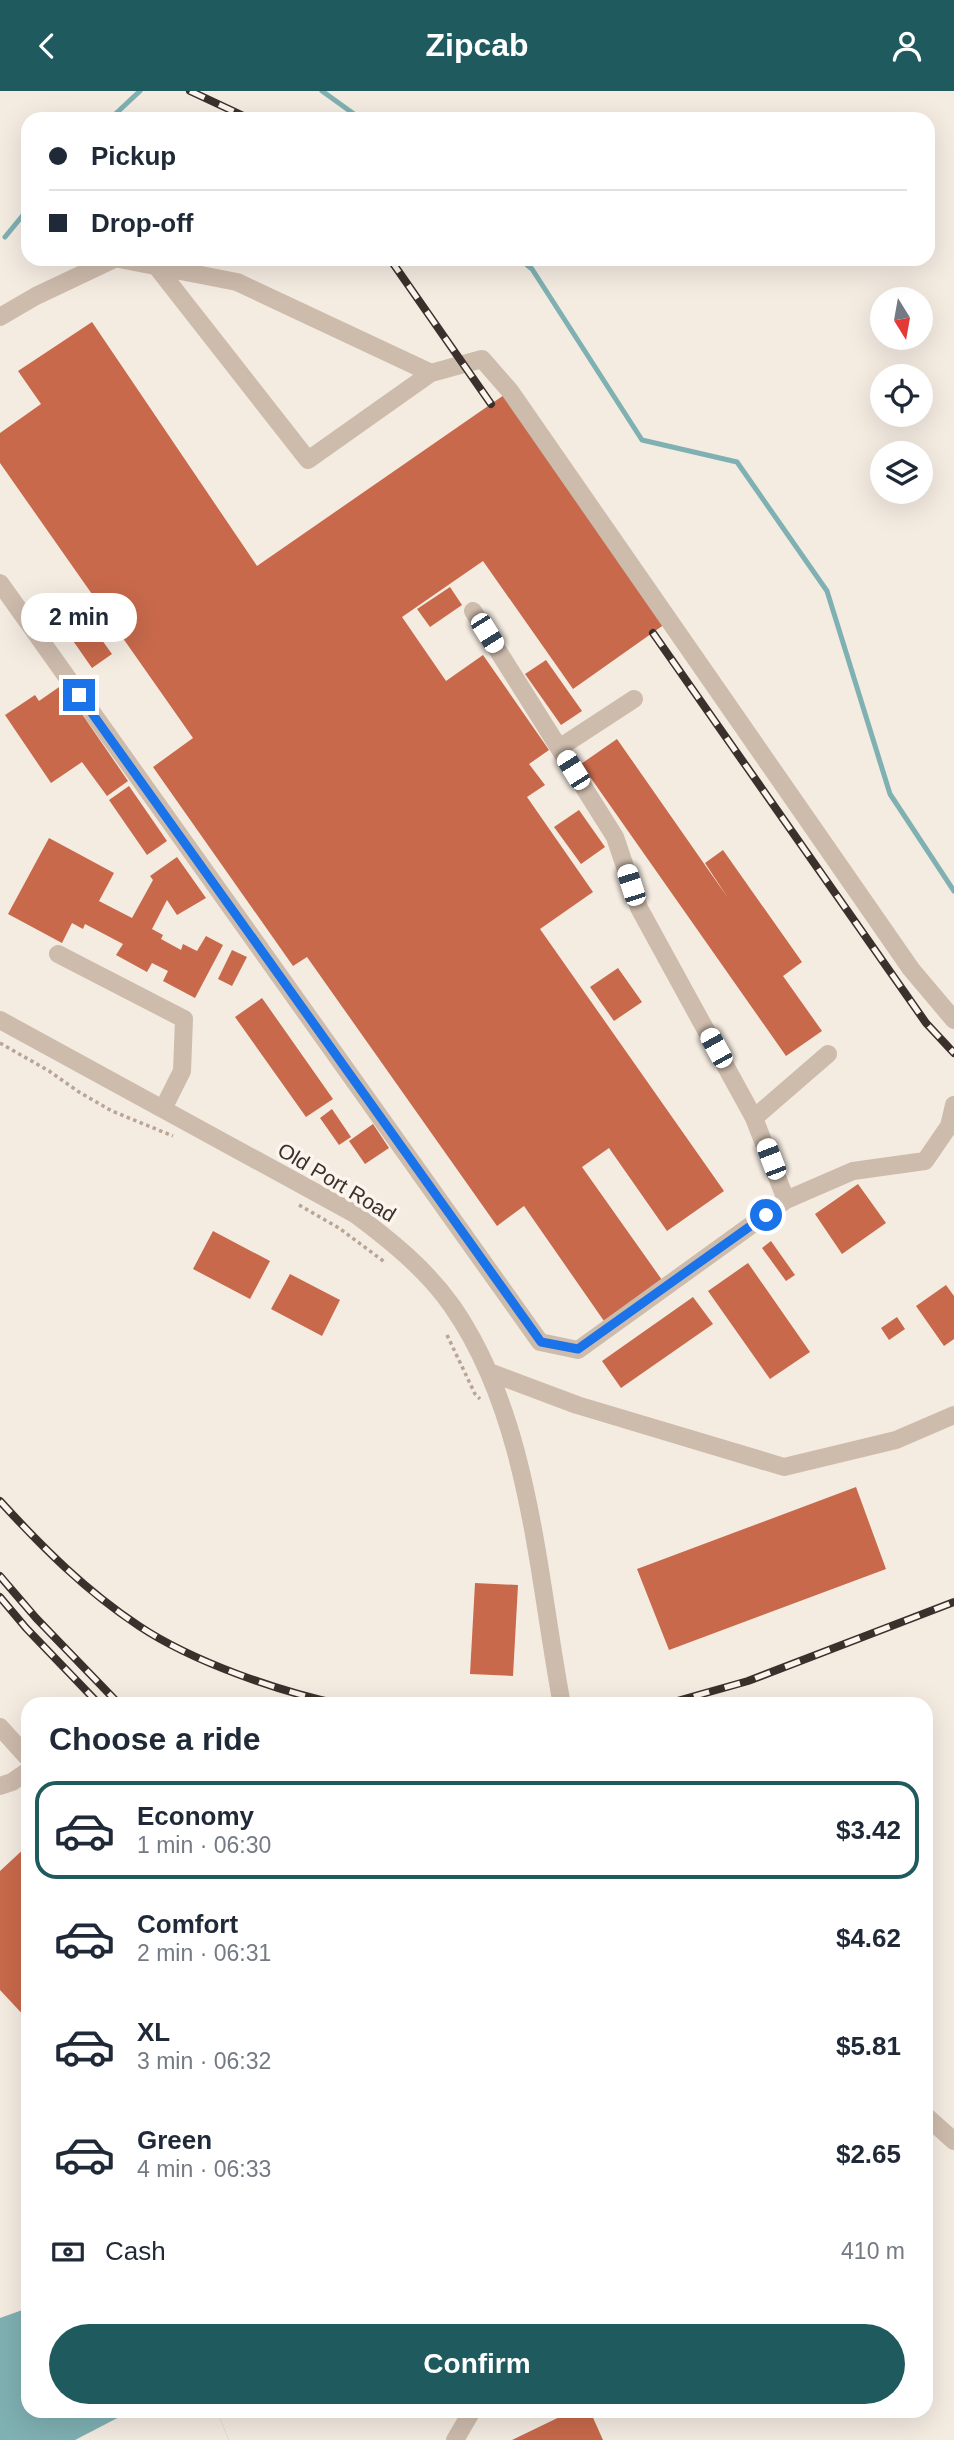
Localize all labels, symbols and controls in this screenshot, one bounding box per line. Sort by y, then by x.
icon: back [28,27,66,65]
text: Zipcab [425,27,529,63]
icon: person [888,27,926,65]
text: Pickup [91,141,176,171]
text: Drop-off [91,208,194,238]
north arrow [870,287,933,350]
map controls [870,287,933,504]
button: locate [870,364,933,427]
button: layers [870,441,933,504]
callout: 2 min [21,594,137,643]
text: 2 min [49,604,109,630]
car [467,610,508,656]
route end [63,679,95,711]
car [553,747,594,793]
car [615,862,648,908]
car [697,1025,736,1071]
car [754,1136,789,1182]
street label: Old Port Road [274,1138,400,1226]
route start [750,1199,782,1231]
text: Choose a ride [49,1721,261,1757]
icon: car [53,1799,116,1862]
text: Economy [137,1801,254,1831]
text: $3.42 [836,1815,901,1845]
text: 1 min · 06:30 [137,1832,271,1858]
icon: car [53,1907,116,1970]
text: Comfort [137,1909,238,1939]
text: $4.62 [836,1923,901,1953]
text: 2 min · 06:31 [137,1940,271,1966]
icon: car [53,2015,116,2078]
text: XL [137,2017,170,2047]
text: $5.81 [836,2031,901,2061]
text: 3 min · 06:32 [137,2048,271,2074]
icon: car [53,2123,116,2186]
text: Green [137,2125,212,2155]
text: $2.65 [836,2139,901,2169]
text: 4 min · 06:33 [137,2156,271,2182]
icon: cash [49,2233,87,2271]
text: Cash [105,2236,166,2266]
text: 410 m [841,2238,905,2264]
button: Confirm [49,2324,905,2404]

